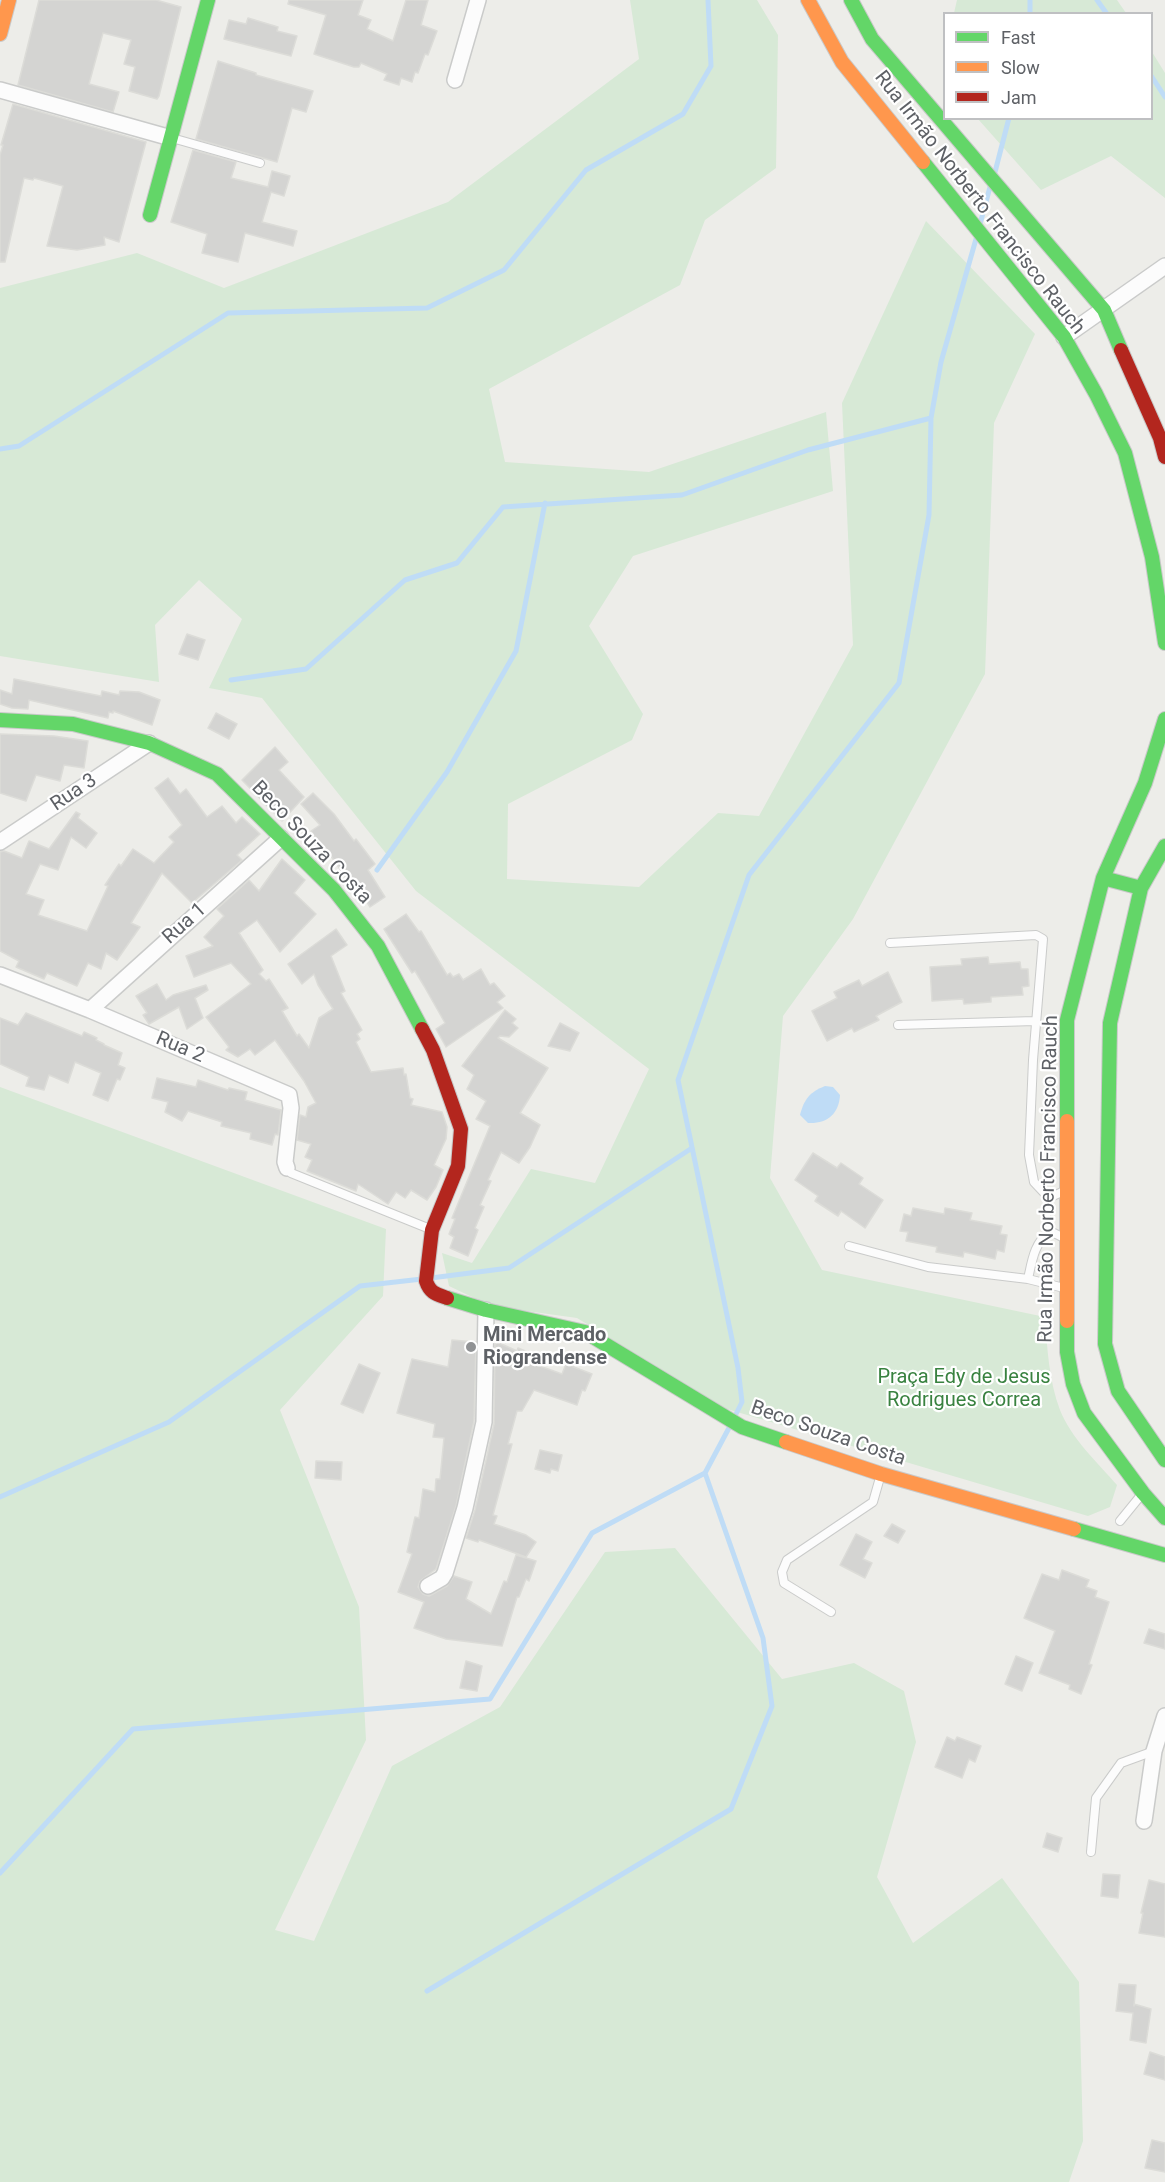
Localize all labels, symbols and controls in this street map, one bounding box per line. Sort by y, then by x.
legend [943,12,1153,120]
text: Fast [1001,27,1036,48]
text: Slow [1001,57,1040,78]
street label: Rua Irmão Norberto Francisco Rauch [869,66,1089,340]
text: Jam [1001,87,1037,108]
street label: Rua 3 [46,769,102,817]
street label: Beco Souza Costa [246,776,376,910]
street label: Rua 1 [158,898,212,950]
street label: Rua Irmão Norberto Francisco Rauch [1034,1015,1064,1343]
street label: Rua 2 [152,1027,208,1069]
place label: Mini Mercado Riograndense [483,1324,607,1371]
marker: Mini Mercado Riograndense [464,1340,478,1354]
park label: Praça Edy de Jesus Rodrigues Correa [877,1366,1051,1413]
street label: Beco Souza Costa [747,1396,909,1472]

